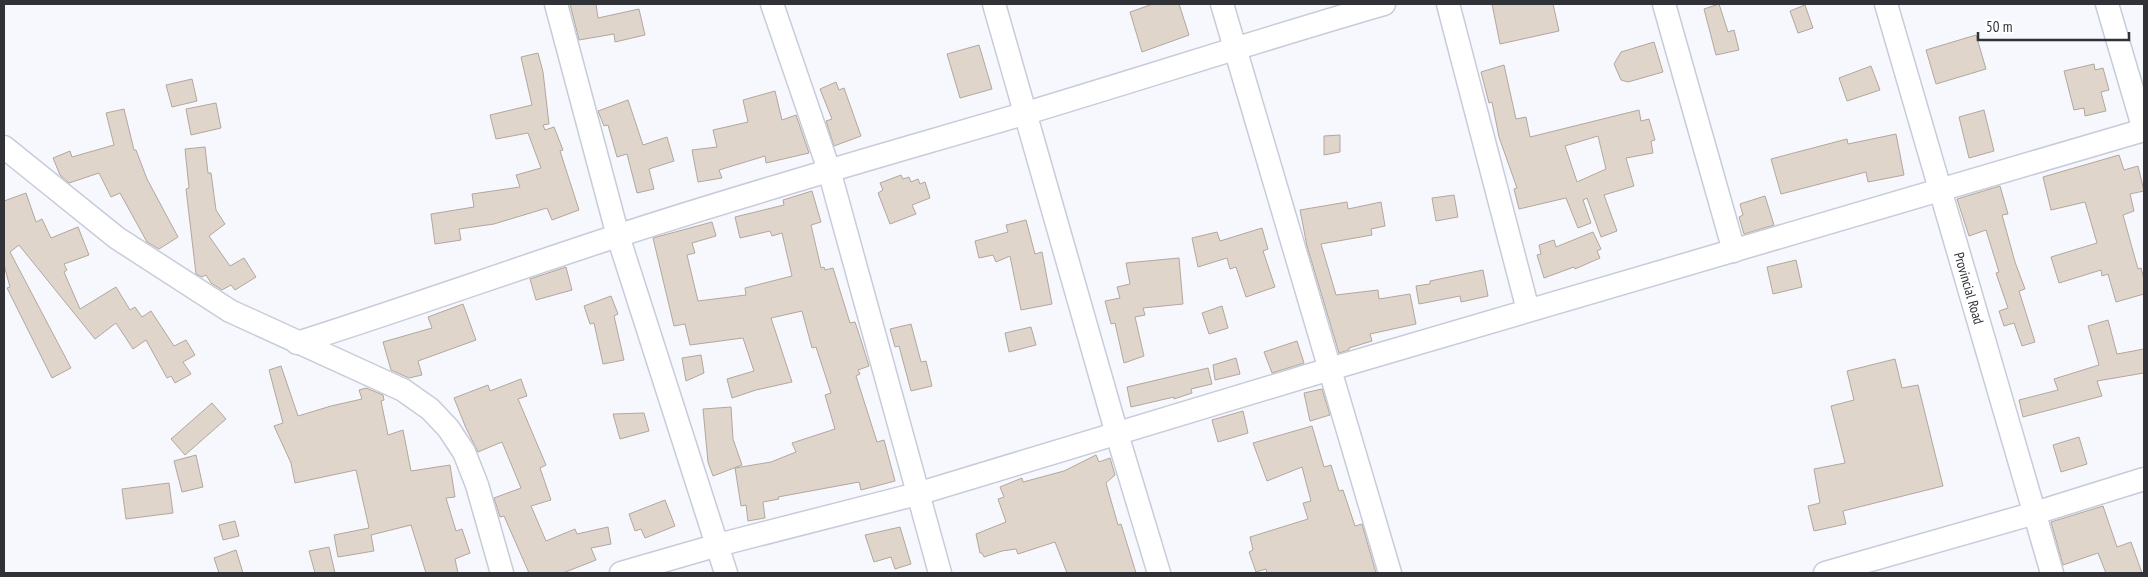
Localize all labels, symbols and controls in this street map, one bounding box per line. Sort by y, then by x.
scale bar [1978,10,2129,42]
text: 50 m [1986,17,2012,36]
street label: Provincial Road [1950,250,1988,326]

